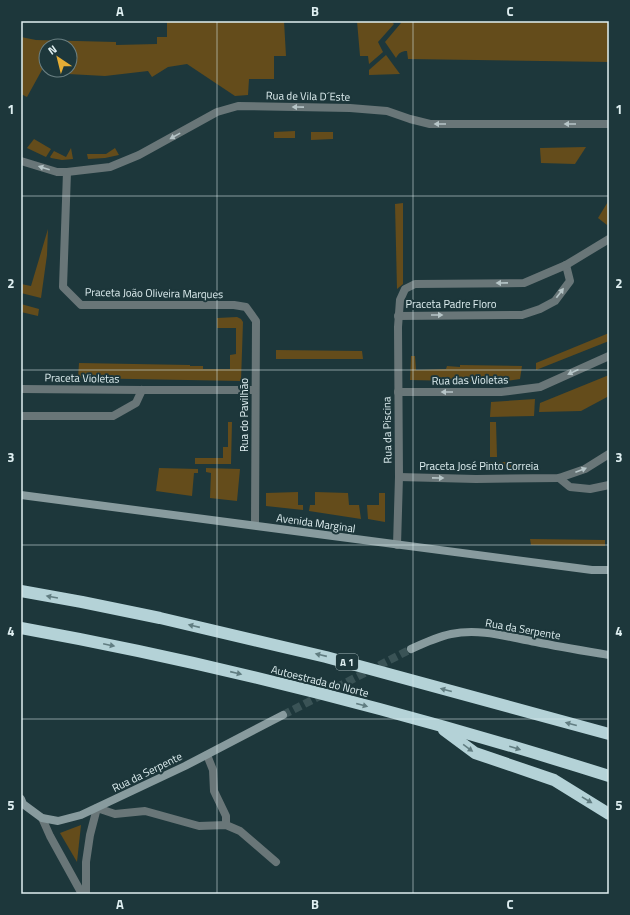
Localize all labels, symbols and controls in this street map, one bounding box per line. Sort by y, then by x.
text: A [116,1,124,21]
text: B [311,1,319,21]
text: C [506,1,514,21]
north arrow [38,38,78,78]
text: N [45,41,60,59]
street label: Rua de Vila D´Este [266,87,351,105]
text: 1 [7,99,15,119]
text: 1 [615,99,623,119]
one-way arrow [291,104,304,110]
one-way arrow [433,121,446,127]
one-way arrow [563,121,576,127]
one-way arrow [169,132,181,139]
one-way arrow [37,165,49,171]
text: 2 [7,273,15,293]
text: 2 [615,273,623,293]
one-way arrow [495,280,508,286]
street label: Praceta João Oliveira Marques [85,284,223,302]
one-way arrow [556,288,565,299]
street label: Praceta Padre Floro [406,296,497,312]
one-way arrow [431,312,444,318]
street label: Praceta Violetas [44,369,120,387]
one-way arrow [568,369,579,375]
street label: Rua das Violetas [432,371,508,389]
street label: Rua do Pavilhão [236,378,252,452]
one-way arrow [440,389,453,395]
street label: Rua da Piscina [378,396,396,464]
text: 3 [7,447,15,467]
text: 3 [615,447,623,467]
street label: Praceta José Pinto Correia [419,458,539,474]
one-way arrow [576,467,588,473]
one-way arrow [432,474,444,481]
street label: Avenida Marginal [275,510,357,536]
one-way arrow [46,593,58,599]
street label: Rua da Serpente [484,615,562,644]
text: 4 [7,621,15,641]
text: 4 [615,621,623,641]
one-way arrow [188,623,200,629]
one-way arrow [103,643,115,649]
one-way arrow [314,652,327,658]
road number: A 1 [336,654,358,670]
street label: Autoestrada do Norte [269,661,371,701]
one-way arrow [230,670,242,676]
one-way arrow [440,686,452,692]
one-way arrow [356,702,369,708]
one-way arrow [565,721,577,727]
one-way arrow [463,744,474,752]
one-way arrow [509,745,521,751]
street label: Rua da Serpente [109,748,185,796]
text: 5 [7,795,15,815]
text: 5 [615,795,623,815]
one-way arrow [582,796,592,804]
text: A [116,894,124,914]
text: B [311,894,319,914]
text: C [506,894,514,914]

